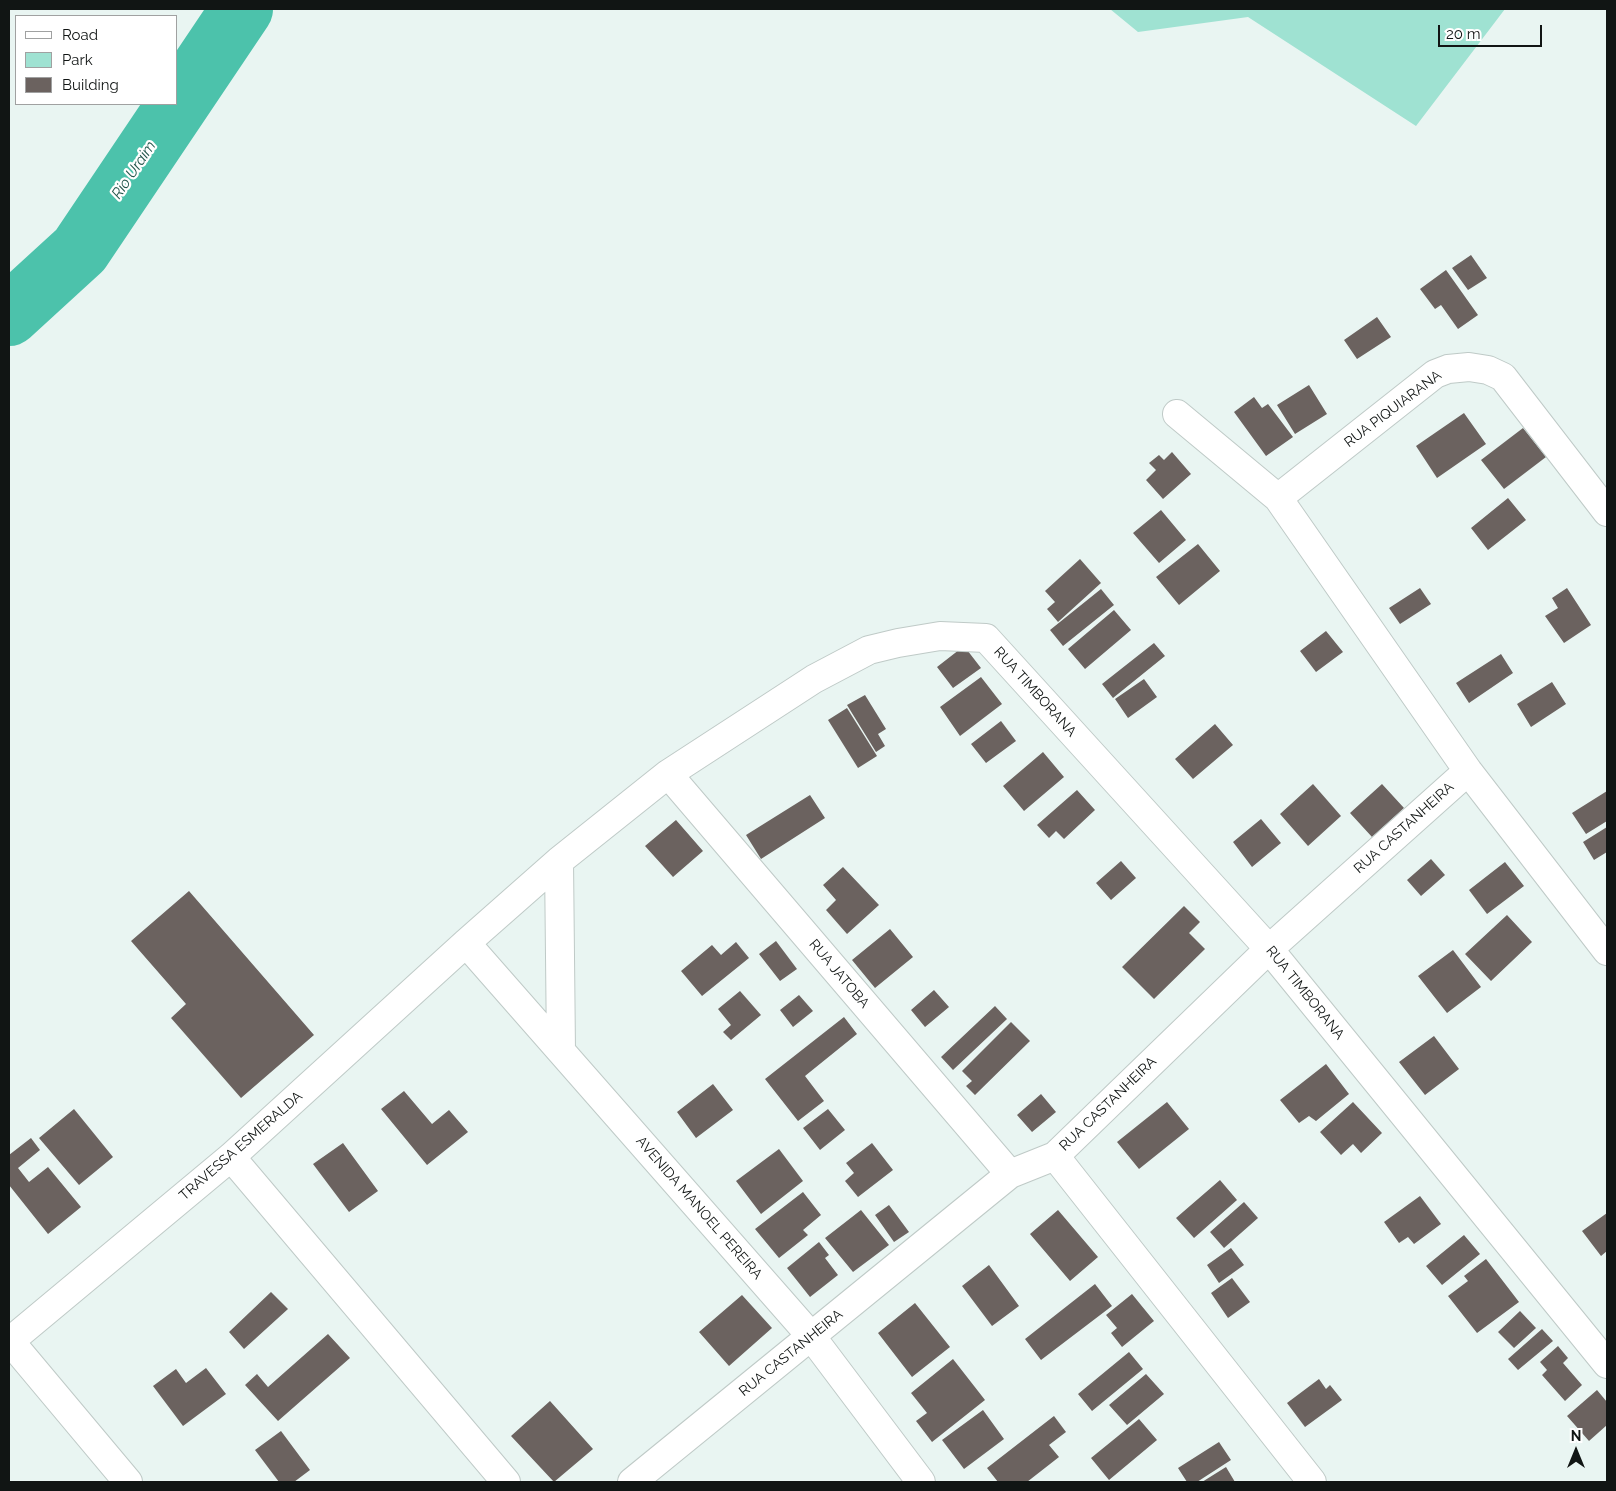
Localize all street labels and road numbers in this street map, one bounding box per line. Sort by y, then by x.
street label: RUA PIQUIARANA [1341,367,1445,451]
street label: RUA TIMBORANA [990,644,1080,740]
street label: RUA CASTANHEIRA [1351,779,1457,877]
street label: RUA JATOBA [805,936,873,1012]
street label: RUA TIMBORANA [1262,943,1348,1043]
street label: RUA CASTANHEIRA [1056,1053,1160,1155]
street label: TRAVESSA ESMERALDA [176,1088,306,1204]
street label: AVENIDA MANOEL PEREIRA [632,1133,766,1283]
street label: RUA CASTANHEIRA [736,1306,846,1400]

